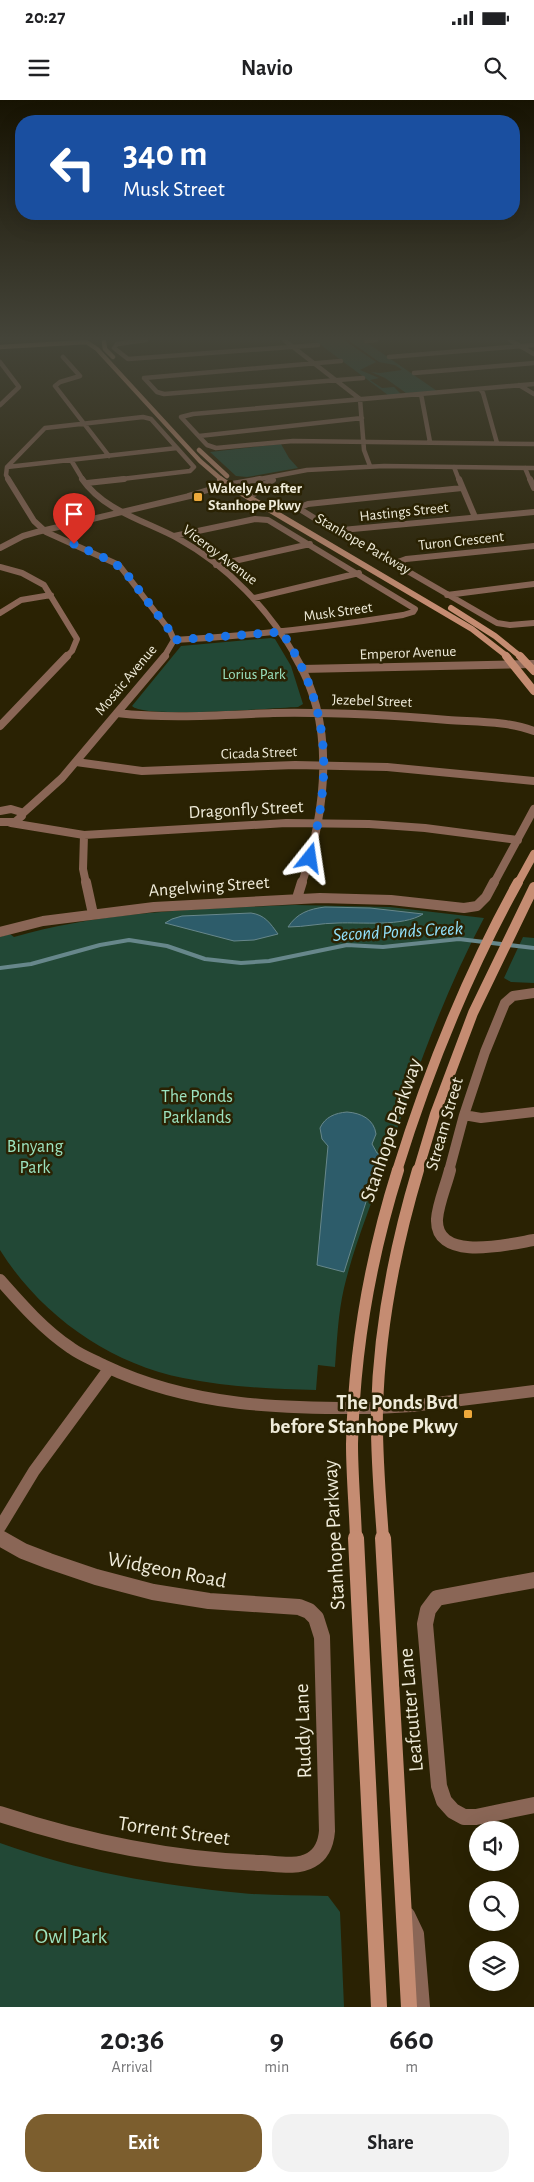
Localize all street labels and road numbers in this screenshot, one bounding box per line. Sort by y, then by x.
street label: Hastings Street [359,500,449,524]
street label: Stanhope Parkway [313,511,414,578]
street label: Viceroy Avenue [180,522,260,588]
street label: Turon Crescent [417,529,505,553]
street label: Musk Street [303,600,374,624]
street label: Mosaic Avenue [92,642,160,718]
street label: Emperor Avenue [359,644,457,662]
street label: Jezebel Street [332,692,413,710]
street label: Cicada Street [221,744,298,762]
street label: Dragonfly Street [188,798,304,822]
street label: Angelwing Street [148,874,270,900]
street label: Stanhope Parkway [357,1055,425,1205]
street label: Stream Street [423,1075,467,1173]
street label: Stanhope Parkway [320,1459,348,1611]
street label: Widgeon Road [106,1548,228,1592]
street label: Leafcutter Lane [395,1647,427,1773]
street label: Ruddy Lane [291,1683,315,1779]
street label: Torrent Street [117,1813,232,1849]

